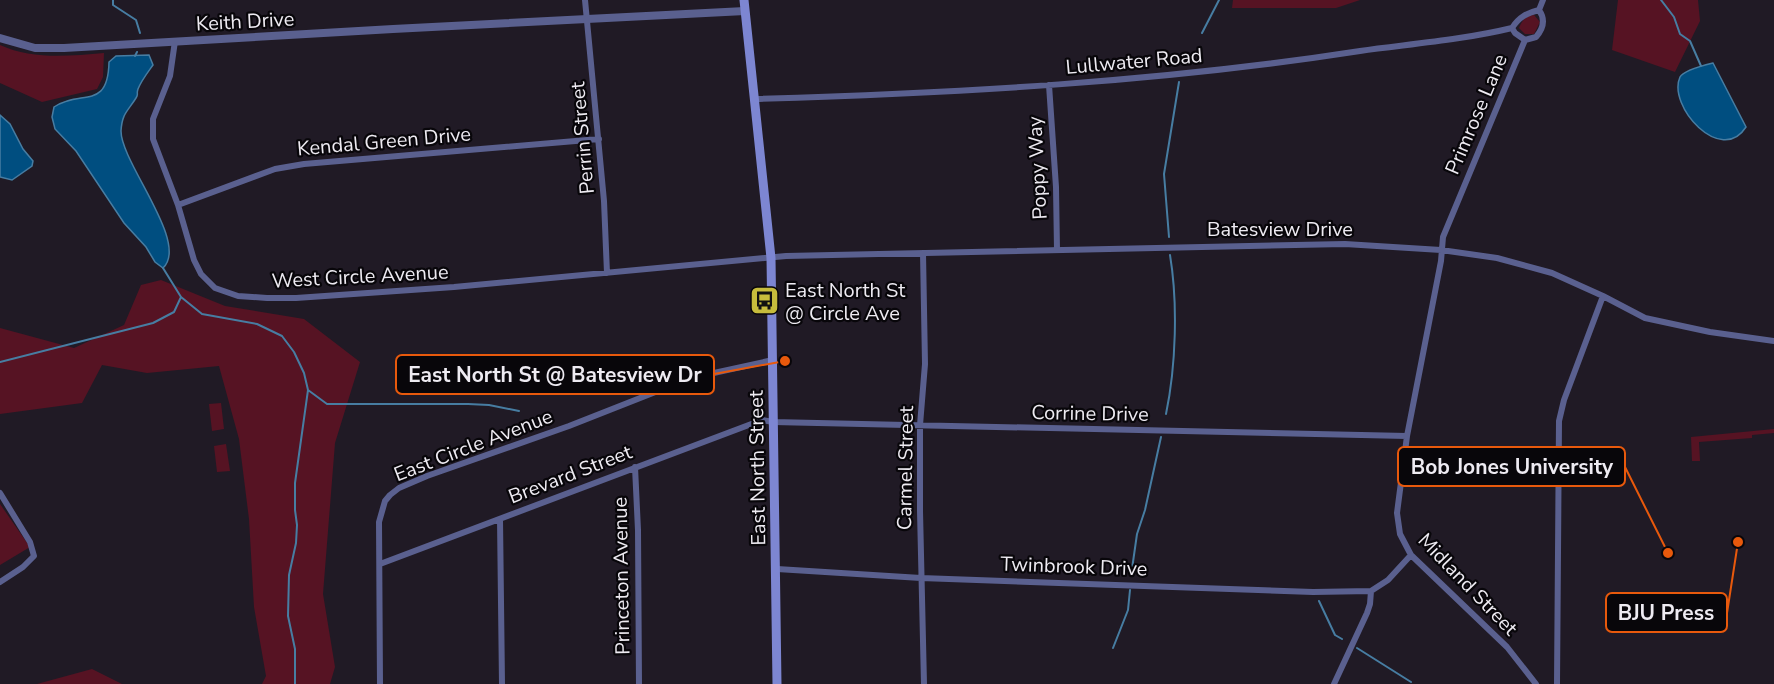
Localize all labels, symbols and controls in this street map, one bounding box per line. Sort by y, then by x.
street label: Keith Drive [195,5,295,38]
street label: Lullwater Road [1065,42,1204,81]
street label: Primrose Lane [1439,50,1514,179]
street label: Perrin Street [564,80,601,195]
street label: Poppy Way [1021,115,1054,220]
street label: Kendal Green Drive [296,120,472,163]
street label: Batesview Drive [1207,216,1353,243]
street label: West Circle Avenue [271,258,449,295]
place label: East North St @ Circle Ave [785,277,906,327]
bus stop icon: East North St @ Circle Ave [748,285,780,317]
callout: East North St @ Batesview Dr [396,355,714,394]
text: East North St @ Batesview Dr [408,361,703,389]
street label: East North Street [743,389,772,546]
street label: Corrine Drive [1031,399,1149,428]
street label: East Circle Avenue [390,403,556,488]
street label: Carmel Street [891,405,920,530]
street label: Brevard Street [505,438,637,510]
callout: Bob Jones University [1398,447,1625,486]
text: Bob Jones University [1411,453,1614,481]
street label: Princeton Avenue [607,497,636,655]
street label: Midland Street [1412,527,1524,642]
street label: Twinbrook Drive [1000,550,1148,583]
callout: BJU Press [1606,593,1727,632]
text: BJU Press [1618,599,1714,627]

